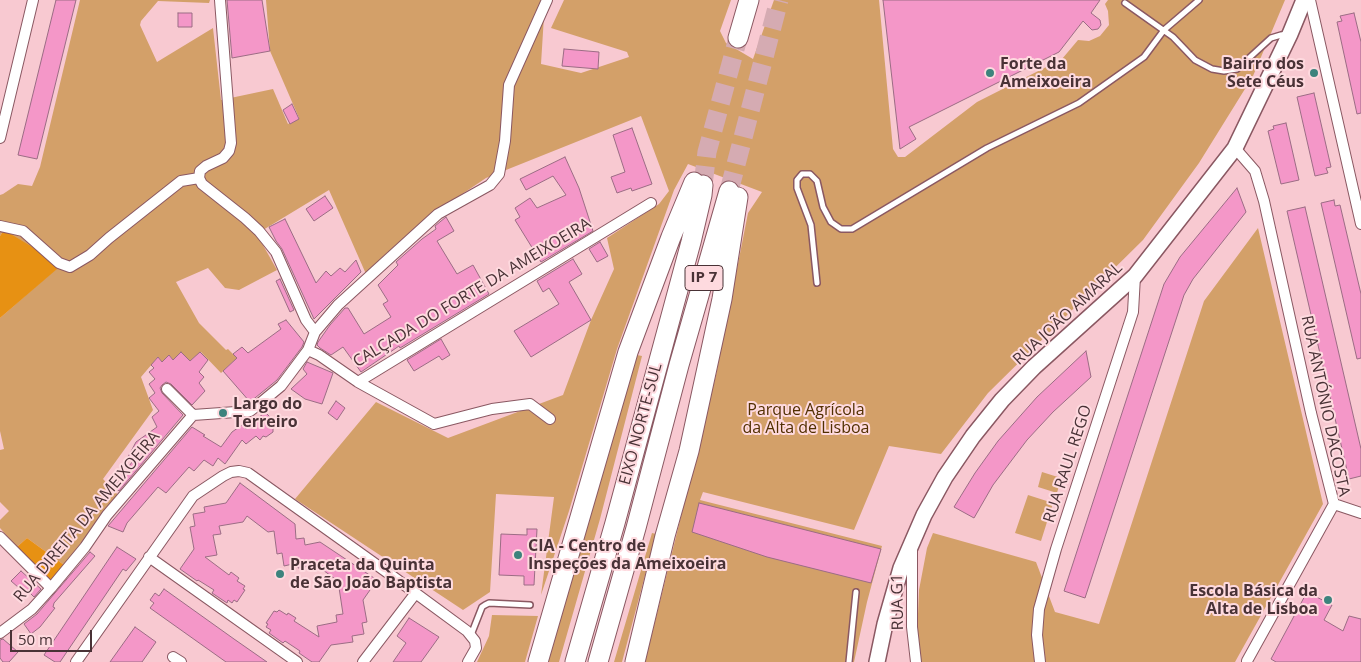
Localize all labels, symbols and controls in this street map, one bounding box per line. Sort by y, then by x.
place label: Forte da Ameixoeira [1000,54,1092,92]
place label: Bairro dos Sete Céus [1222,54,1304,92]
marker: Forte da Ameixoeira [984,67,996,79]
marker: Bairro dos Sete Céus [1308,67,1320,79]
street label: CALÇADA DO FORTE DA AMEIXOEIRA [350,214,594,372]
street label: RUA JOÃO AMARAL [1009,258,1127,370]
road number: IP 7 [685,266,723,290]
street label: RUA ANTÓNIO DACOSTA [1296,314,1354,498]
street label: EIXO NORTE-SUL [616,361,666,487]
place label: Largo do Terreiro [233,394,302,432]
park label: Parque Agrícola da Alta de Lisboa [743,400,869,438]
street label: RUA RAUL REGO [1040,403,1096,525]
marker: Largo do Terreiro [217,407,229,419]
street label: RUA DIREITA DA AMEIXOEIRA [10,428,164,606]
place label: CIA - Centro de Inspeções da Ameixoeira [528,536,726,574]
marker: CIA - Centro de Inspeções da Ameixoeira [512,549,524,561]
place label: Praceta da Quinta de São João Baptista [290,555,452,593]
marker: Praceta da Quinta de São João Baptista [274,568,286,580]
street label: RUA G1 [888,574,908,630]
place label: Escola Básica da Alta de Lisboa [1189,581,1318,619]
marker: Escola Básica da Alta de Lisboa [1322,594,1334,606]
scale bar [12,620,95,652]
text: 50 m [18,629,53,649]

